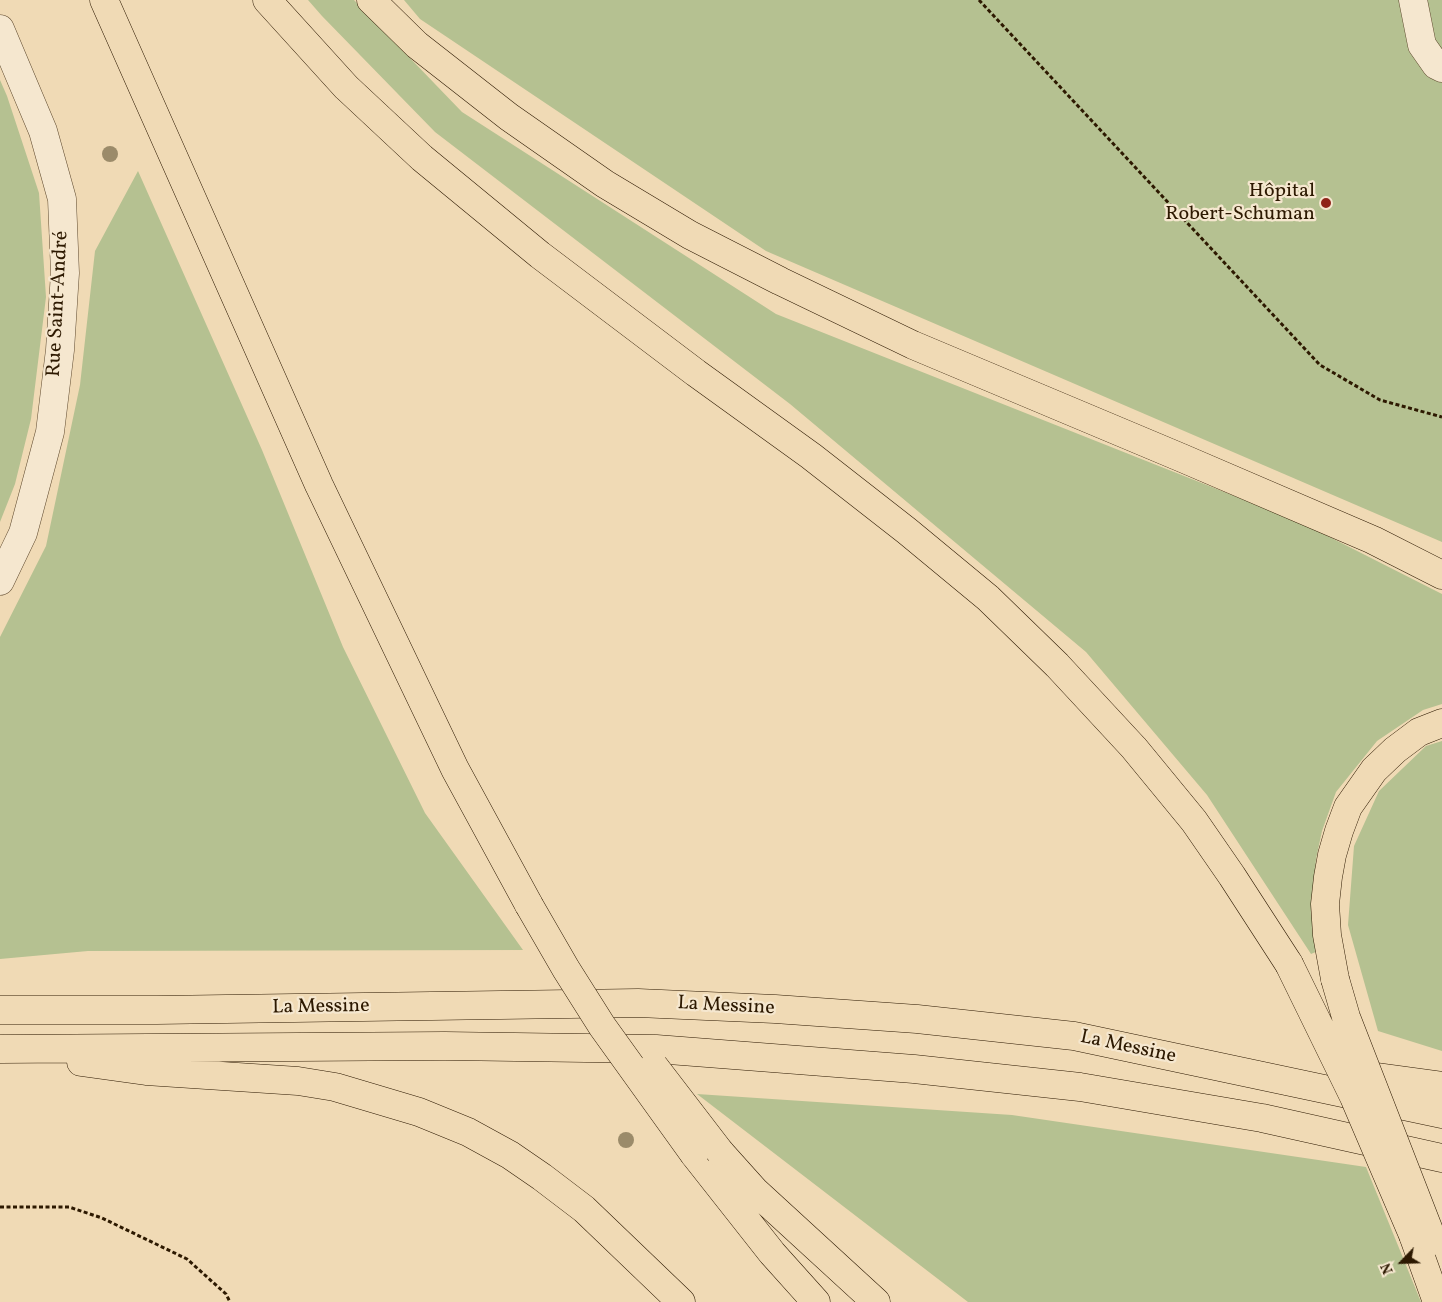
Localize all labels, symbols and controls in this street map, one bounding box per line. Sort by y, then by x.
place label: Hôpital Robert-Schuman [1165,180,1315,227]
marker: Hôpital Robert-Schuman [1319,196,1333,210]
street label: Rue Saint-André [43,230,75,378]
street label: La Messine [677,992,775,1022]
street label: La Messine [272,995,370,1021]
street label: La Messine [1078,1026,1178,1070]
north arrow [1377,1237,1427,1287]
text: N [1377,1260,1399,1277]

